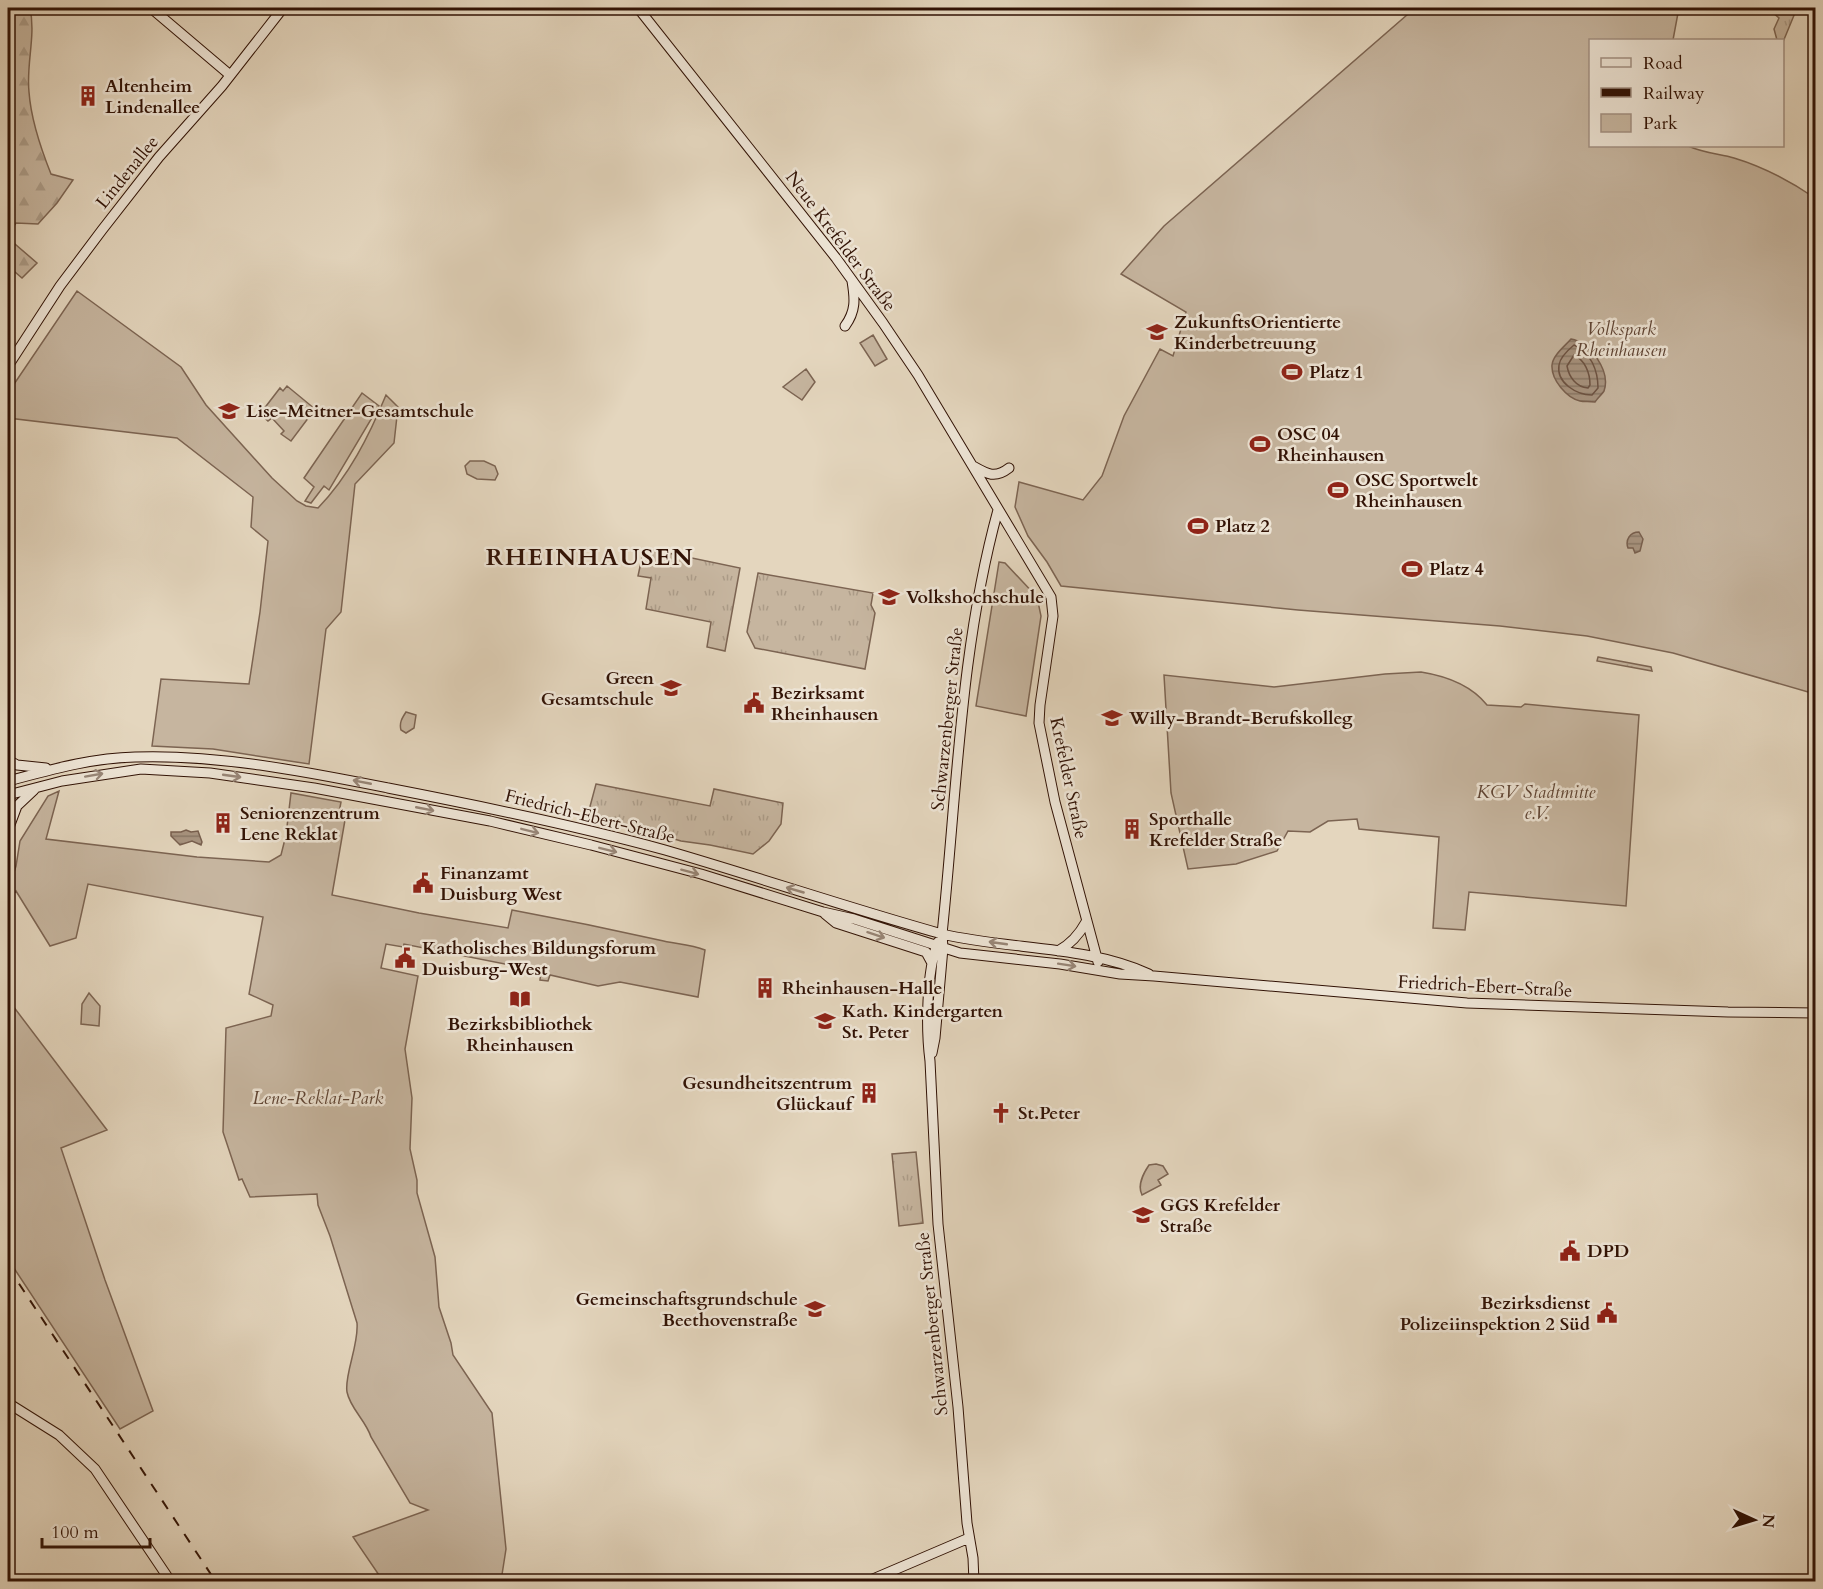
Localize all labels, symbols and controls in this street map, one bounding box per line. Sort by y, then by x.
legend [1589,39,1784,147]
text: Road [1643,51,1683,76]
place label: Altenheim Lindenallee [105,74,200,120]
text: Railway [1643,81,1705,106]
building icon: Altenheim Lindenallee [76,84,100,108]
text: Park [1643,111,1678,136]
street label: Lindenallee [90,130,165,214]
street label: Neue Krefelder Straße [779,166,902,317]
place label: ZukunftsOrientierte Kinderbetreuung [1174,310,1341,356]
park label: Volkspark Rheinhausen [1576,317,1666,363]
school or university icon: ZukunftsOrientierte Kinderbetreuung [1145,320,1169,344]
sports icon: Platz 1 [1280,360,1304,384]
place label: Platz 1 [1309,360,1364,385]
school or university icon: Lise-Meitner-Gesamtschule [217,399,241,423]
place label: Lise-Meitner-Gesamtschule [246,399,474,424]
place label: OSC 04 Rheinhausen [1277,422,1385,468]
sports icon: OSC 04 Rheinhausen [1248,432,1272,456]
place label: OSC Sportwelt Rheinhausen [1355,468,1478,514]
sports icon: OSC Sportwelt Rheinhausen [1326,478,1350,502]
sports icon: Platz 2 [1186,514,1210,538]
place label: Platz 2 [1215,514,1270,539]
district label: RHEINHAUSEN [486,541,694,574]
sports icon: Platz 4 [1400,557,1424,581]
place label: Platz 4 [1429,557,1484,582]
school or university icon: Volkshochschule [877,585,901,609]
place label: Volkshochschule [906,585,1044,610]
street label: Schwarzenberger Straße [925,626,970,812]
place label: Green Gesamtschule [541,666,654,712]
school or university icon: Green Gesamtschule [659,676,683,700]
place label: Bezirksamt Rheinhausen [771,681,879,727]
public building icon: Bezirksamt Rheinhausen [742,691,766,715]
school or university icon: Willy-Brandt-Berufskolleg [1100,706,1124,730]
place label: Willy-Brandt-Berufskolleg [1128,706,1353,731]
street label: Krefelder Straße [1043,715,1094,841]
one-way arrow [84,770,104,781]
one-way arrow [222,770,242,781]
one-way arrow [353,776,372,787]
park label: KGV Stadtmitte e.V. [1476,780,1597,826]
street label: Friedrich-Ebert-Straße [502,783,678,850]
place label: Seniorenzentrum Lene Reklat [240,801,380,847]
one-way arrow [414,804,434,815]
place label: Sporthalle Krefelder Straße [1149,807,1283,853]
building icon: Seniorenzentrum Lene Reklat [211,811,235,835]
building icon: Sporthalle Krefelder Straße [1120,817,1144,841]
one-way arrow [520,825,539,837]
one-way arrow [598,844,617,856]
place label: Finanzamt Duisburg West [440,861,563,907]
one-way arrow [680,866,699,878]
public building icon: Finanzamt Duisburg West [411,871,435,895]
one-way arrow [785,884,804,895]
one-way arrow [866,930,885,941]
place label: Katholisches Bildungsforum Duisburg-West [422,936,656,982]
one-way arrow [989,938,1008,949]
public building icon: Katholisches Bildungsforum Duisburg-West [393,946,417,970]
one-way arrow [1056,960,1076,971]
street label: Friedrich-Ebert-Straße [1397,969,1573,1004]
building icon: Rheinhausen-Halle [753,976,777,1000]
place label: Rheinhausen-Halle [782,976,942,1001]
library icon: Bezirksbibliothek Rheinhausen [508,987,532,1011]
place label: Kath. Kindergarten St. Peter [842,999,1004,1045]
school or university icon: Kath. Kindergarten St. Peter [813,1009,837,1033]
place label: Bezirksbibliothek Rheinhausen [447,1012,593,1058]
place label: Gesundheitszentrum Glückauf [682,1071,855,1117]
building icon: Gesundheitszentrum Glückauf [857,1081,881,1105]
park label: Lene-Reklat-Park [253,1086,384,1111]
church icon: St.Peter [989,1101,1013,1125]
place label: St.Peter [1018,1101,1081,1126]
place label: GGS Krefelder Straße [1160,1193,1281,1239]
school or university icon: GGS Krefelder Straße [1131,1203,1155,1227]
street label: Schwarzenberger Straße [910,1231,955,1417]
public building icon: DPD [1558,1239,1582,1263]
place label: DPD [1587,1239,1629,1264]
place label: Gemeinschaftsgrundschule Beethovenstraße [575,1287,798,1333]
place label: Bezirksdienst Polizeiinspektion 2 Süd [1400,1291,1591,1337]
school or university icon: Gemeinschaftsgrundschule Beethovenstraße [803,1297,827,1321]
public building icon: Bezirksdienst Polizeiinspektion 2 Süd [1595,1301,1619,1325]
north arrow [1724,1490,1784,1550]
scale bar [42,1511,150,1549]
text: N [1757,1513,1779,1529]
text: 100 m [51,1520,99,1545]

